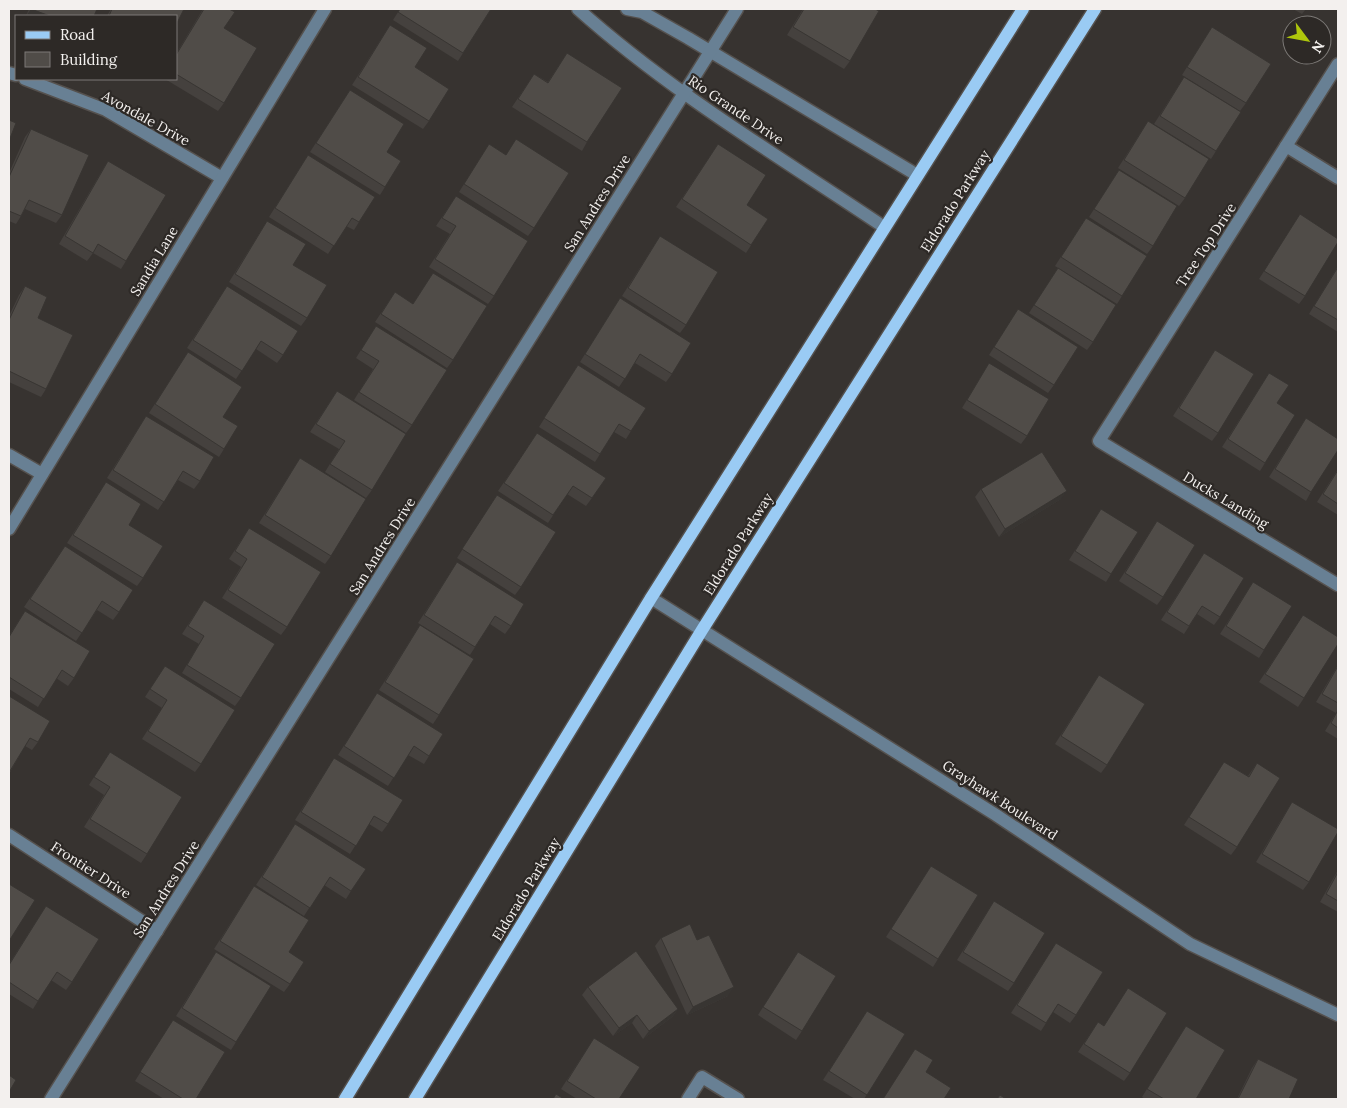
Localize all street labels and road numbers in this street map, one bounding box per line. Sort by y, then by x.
street label: Rio Grande Drive [685,71,788,149]
street label: Avondale Drive [98,86,194,150]
street label: Eldorado Parkway [916,146,994,255]
street label: San Andres Drive [560,151,634,255]
street label: Tree Top Drive [1172,199,1240,291]
street label: Sandia Lane [126,222,182,299]
street label: Ducks Landing [1180,467,1272,533]
street label: Eldorado Parkway [699,489,777,598]
street label: San Andres Drive [345,494,419,598]
street label: Grayhawk Boulevard [939,756,1061,844]
street label: Eldorado Parkway [488,834,564,944]
street label: Frontier Drive [48,837,135,903]
street label: San Andres Drive [129,837,203,941]

